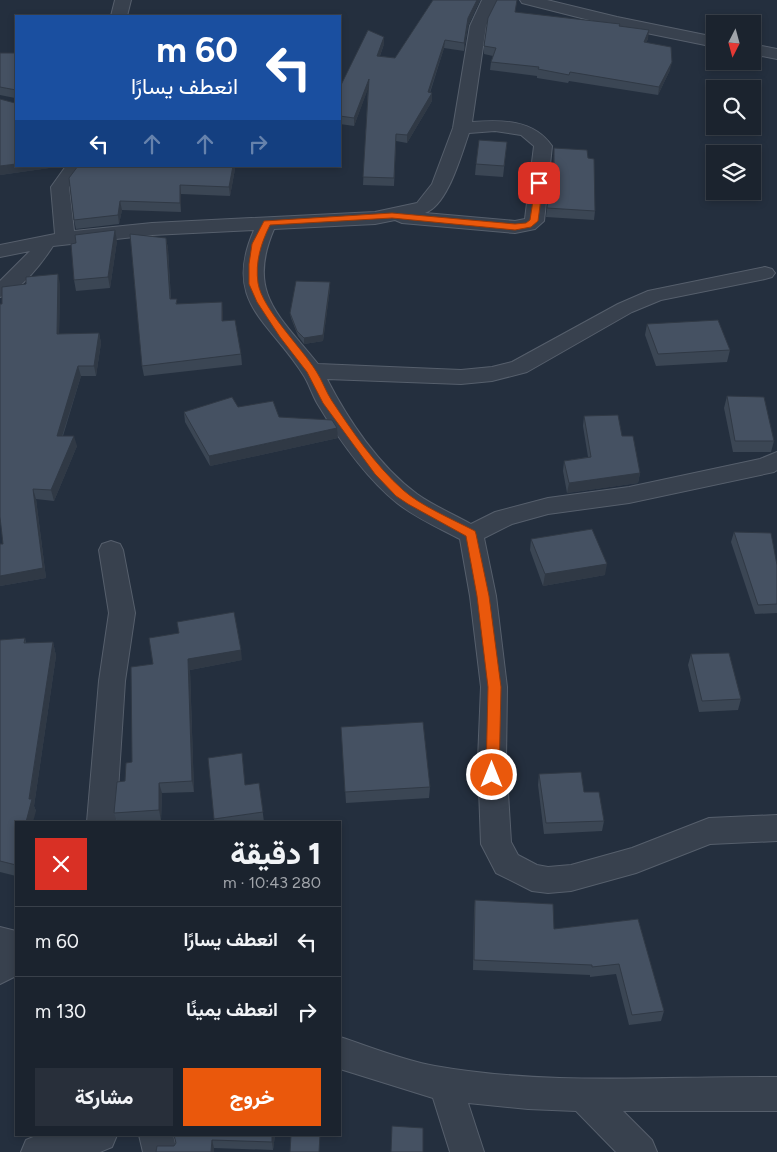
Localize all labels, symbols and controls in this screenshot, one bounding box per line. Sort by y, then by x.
north arrow [706,15,761,70]
map controls [706,15,761,200]
text: 60 m [156,29,238,71]
icon: left [256,35,321,100]
text: انعطف يسارًا [131,73,238,100]
button: search [706,80,761,135]
icon: left [85,130,113,158]
icon: ahead [138,130,166,158]
icon: ahead [191,130,219,158]
icon: right [244,130,272,158]
button: layers [706,145,761,200]
pin [518,162,560,204]
icon: arrive [525,169,553,197]
position arrow [465,748,517,800]
text: 1 دقيقة [230,835,321,872]
button: close [35,838,87,890]
text: 280 m · 10:43 [223,873,321,892]
text: انعطف يسارًا [184,928,278,951]
icon: left [293,928,321,956]
text: 60 m [35,930,79,953]
text: انعطف يمينًا [186,998,278,1021]
icon: right [293,998,321,1026]
text: 130 m [35,1000,86,1023]
button: مشاركة [35,1068,173,1126]
button: خروج [183,1068,321,1126]

